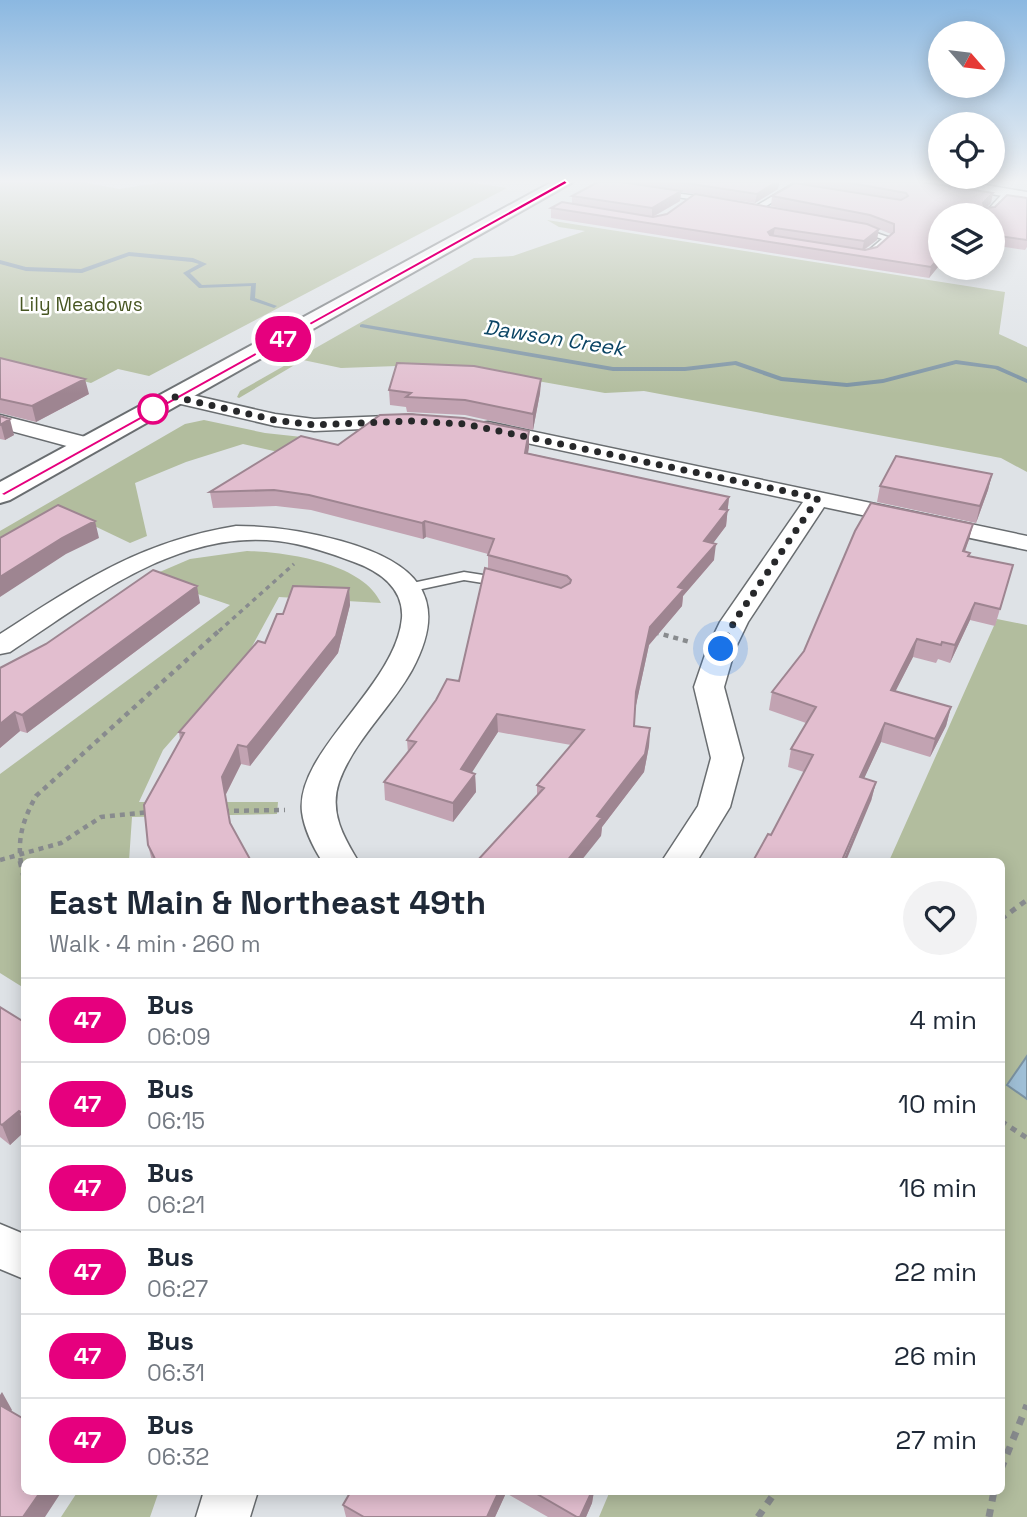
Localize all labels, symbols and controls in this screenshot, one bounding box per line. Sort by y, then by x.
north arrow [928,21,1004,98]
map controls [928,21,1005,280]
button: locate [928,112,1005,189]
button: layers [928,203,1005,280]
park label: Lily Meadows [19,292,143,317]
water label: Dawson Creek [482,313,629,362]
line badge: 47 [252,316,314,362]
text: 47 [269,323,297,354]
unlabelled marker [138,394,168,424]
your location [703,631,738,666]
button: heart [903,881,977,955]
text: East Main & Northeast 49th [49,882,486,924]
text: Walk · 4 min · 260 m [49,929,261,959]
text: Bus [147,988,194,1022]
text: 4 min [909,1003,977,1037]
text: 47 [74,1004,101,1035]
text: 06:09 [147,1022,210,1052]
text: Bus [147,1072,194,1106]
text: 10 min [898,1087,977,1121]
text: 47 [74,1088,101,1119]
text: 06:15 [147,1106,205,1136]
text: Bus [147,1156,194,1190]
text: 16 min [899,1171,977,1205]
text: 47 [74,1172,101,1203]
text: 06:21 [147,1190,205,1220]
text: Bus [147,1240,194,1274]
text: 22 min [894,1255,977,1289]
text: 47 [74,1256,101,1287]
text: 06:27 [147,1274,208,1304]
text: Bus [147,1324,194,1358]
text: 26 min [894,1339,977,1373]
text: 47 [74,1340,101,1371]
text: 06:31 [147,1358,205,1388]
text: Bus [147,1408,194,1442]
text: 27 min [896,1423,977,1457]
text: 47 [74,1424,101,1455]
text: 06:32 [147,1442,209,1472]

